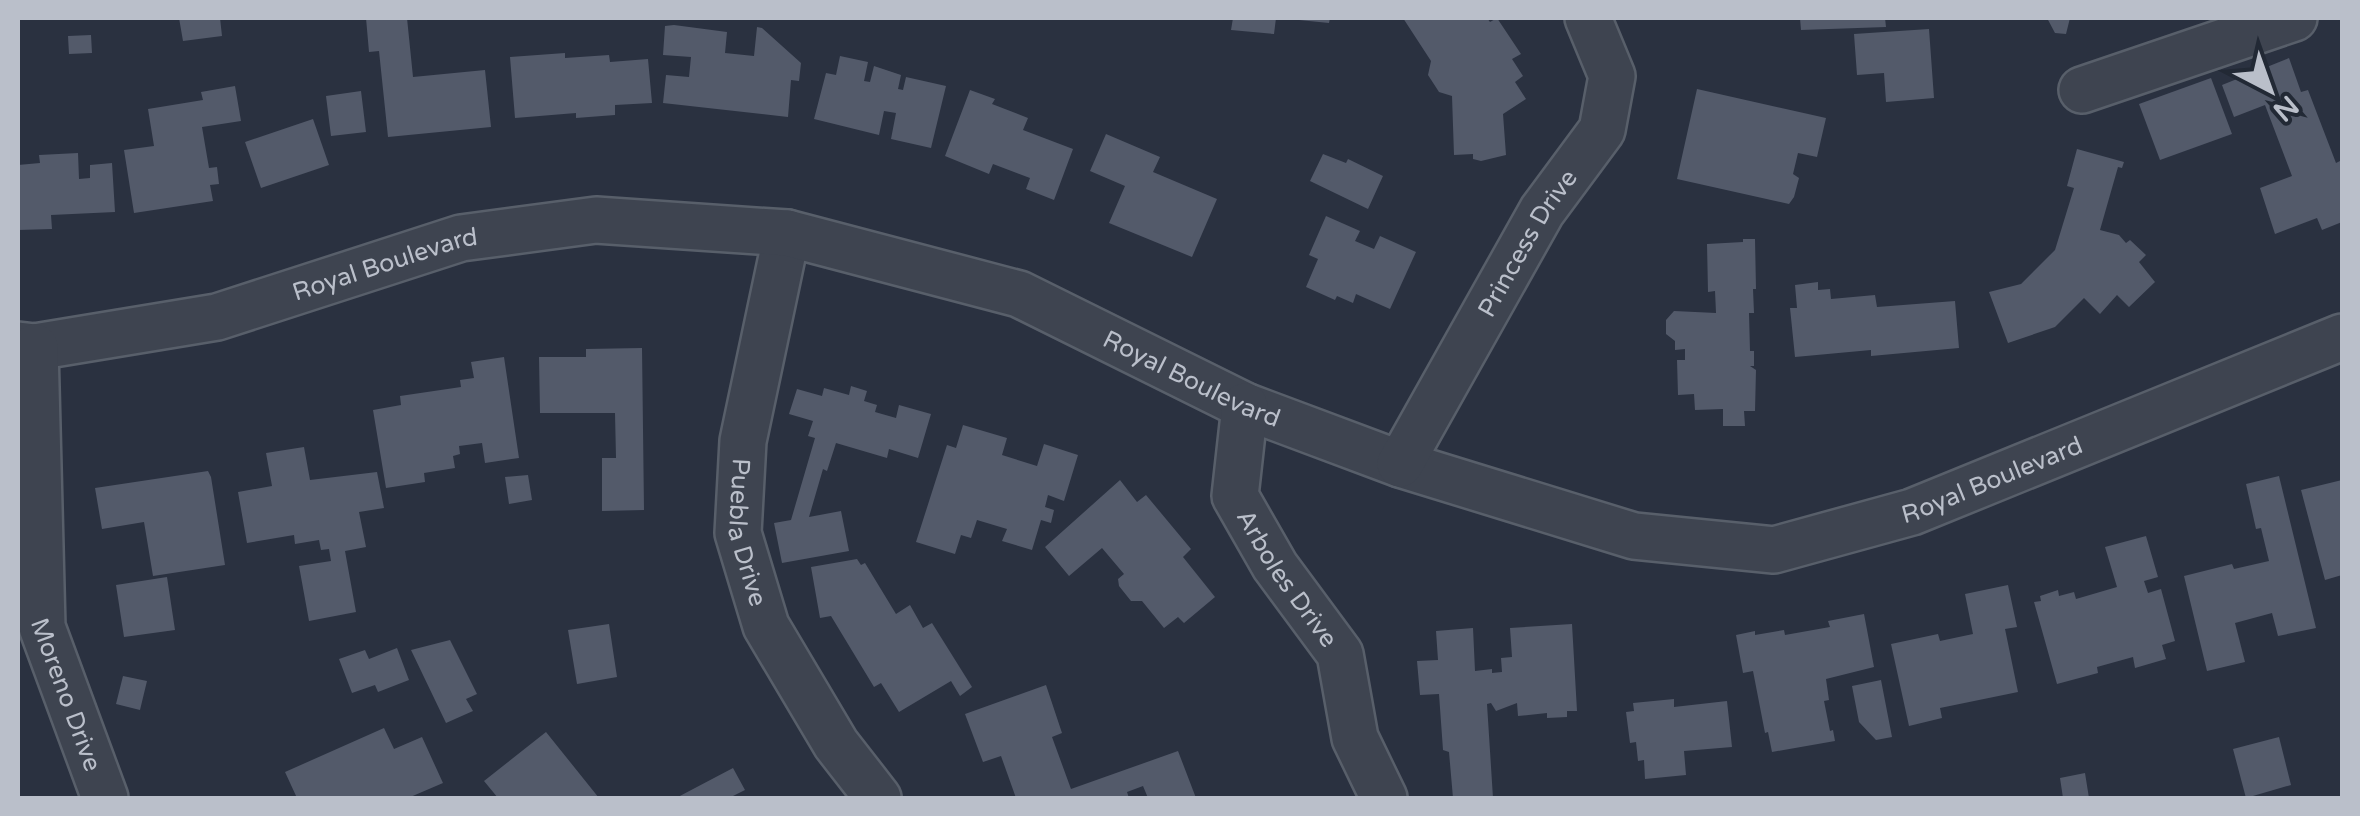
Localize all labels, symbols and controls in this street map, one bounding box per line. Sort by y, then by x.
north arrow [2220,40,2320,140]
text: N [2266,88,2305,128]
street label: Princess Drive [1472,164,1584,322]
street label: Royal Boulevard [289,222,479,308]
street label: Royal Boulevard [1098,324,1284,434]
street label: Royal Boulevard [1898,430,2087,530]
street label: Puebla Drive [721,457,773,610]
street label: Arboles Drive [1230,504,1344,653]
street label: Moreno Drive [24,614,108,776]

